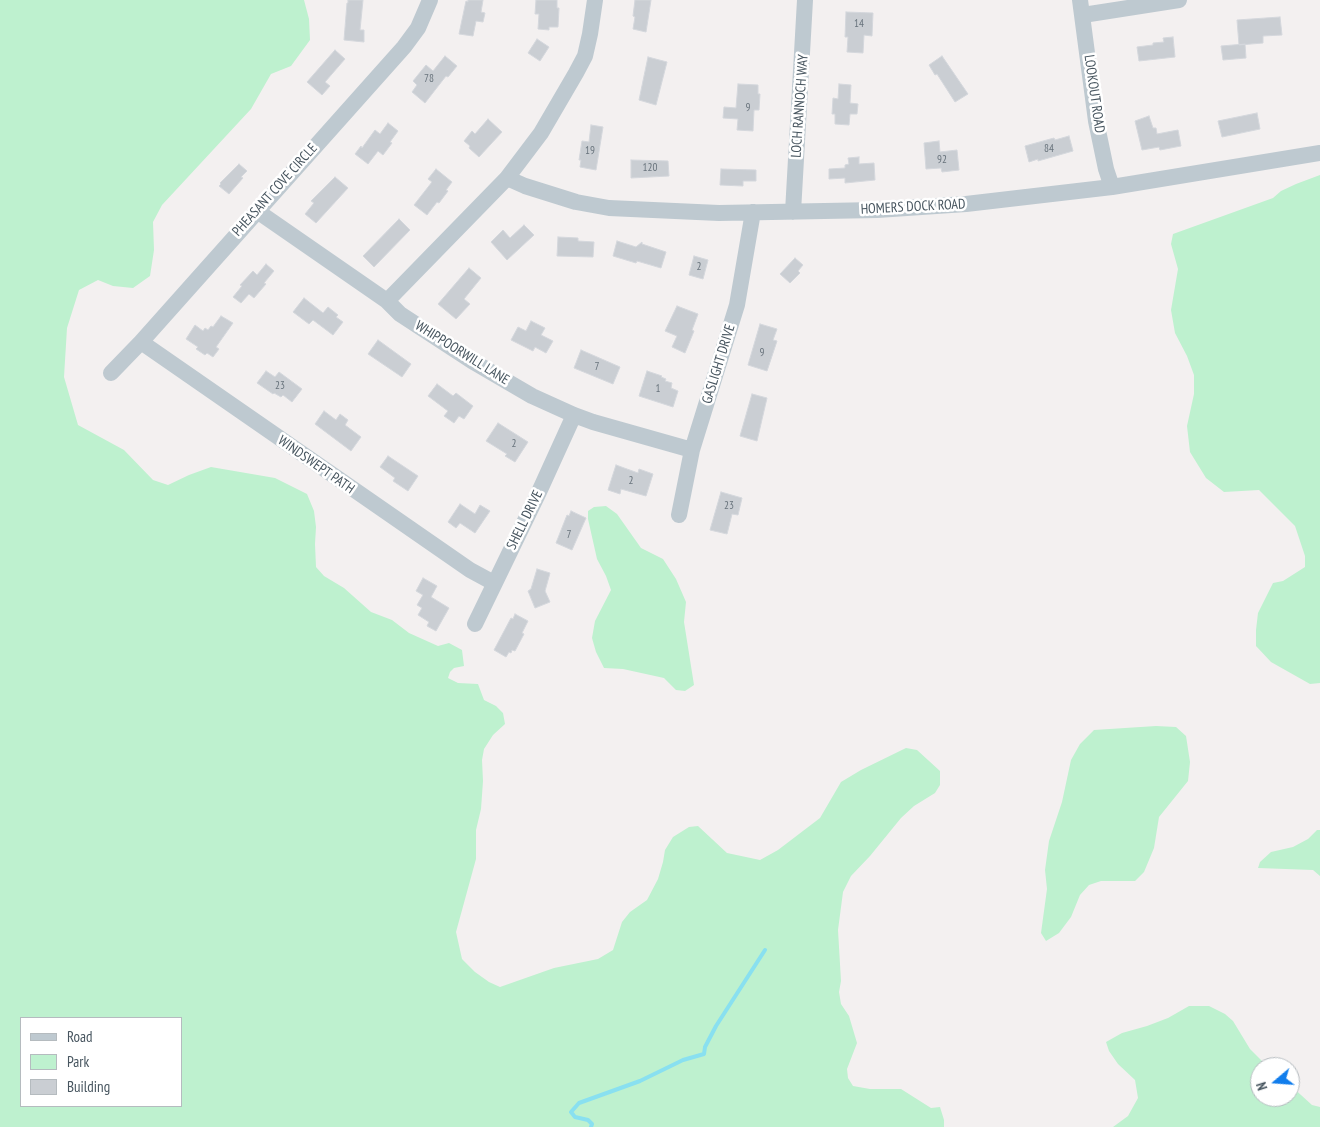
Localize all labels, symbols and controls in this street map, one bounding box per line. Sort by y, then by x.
house number: 14 [854,17,864,31]
street label: LOCH RANNOCH WAY [788,54,812,158]
street label: LOOKOUT ROAD [1080,54,1108,134]
house number: 78 [424,72,434,86]
house number: 9 [746,101,750,115]
street label: PHEASANT COVE CIRCLE [229,140,321,240]
house number: 84 [1044,142,1054,156]
house number: 19 [585,144,595,158]
house number: 92 [937,153,947,167]
house number: 120 [643,161,657,175]
street label: HOMERS DOCK ROAD [860,196,966,218]
house number: 2 [697,260,701,274]
street label: WHIPPOORWILL LANE [412,317,512,389]
street label: GASLIGHT DRIVE [699,322,739,406]
house number: 9 [760,346,764,360]
house number: 7 [595,360,599,374]
house number: 23 [275,379,285,393]
house number: 1 [656,382,660,396]
street label: WINDSWEPT PATH [275,432,357,498]
house number: 2 [512,437,516,451]
house number: 2 [629,474,633,488]
street label: SHELL DRIVE [503,488,547,552]
house number: 23 [724,499,734,513]
house number: 7 [567,528,571,542]
legend [20,1017,182,1107]
text: Road [67,1027,93,1046]
text: Park [67,1052,89,1071]
north arrow [1250,1057,1300,1107]
text: Building [67,1077,110,1096]
text: N [1252,1080,1271,1093]

